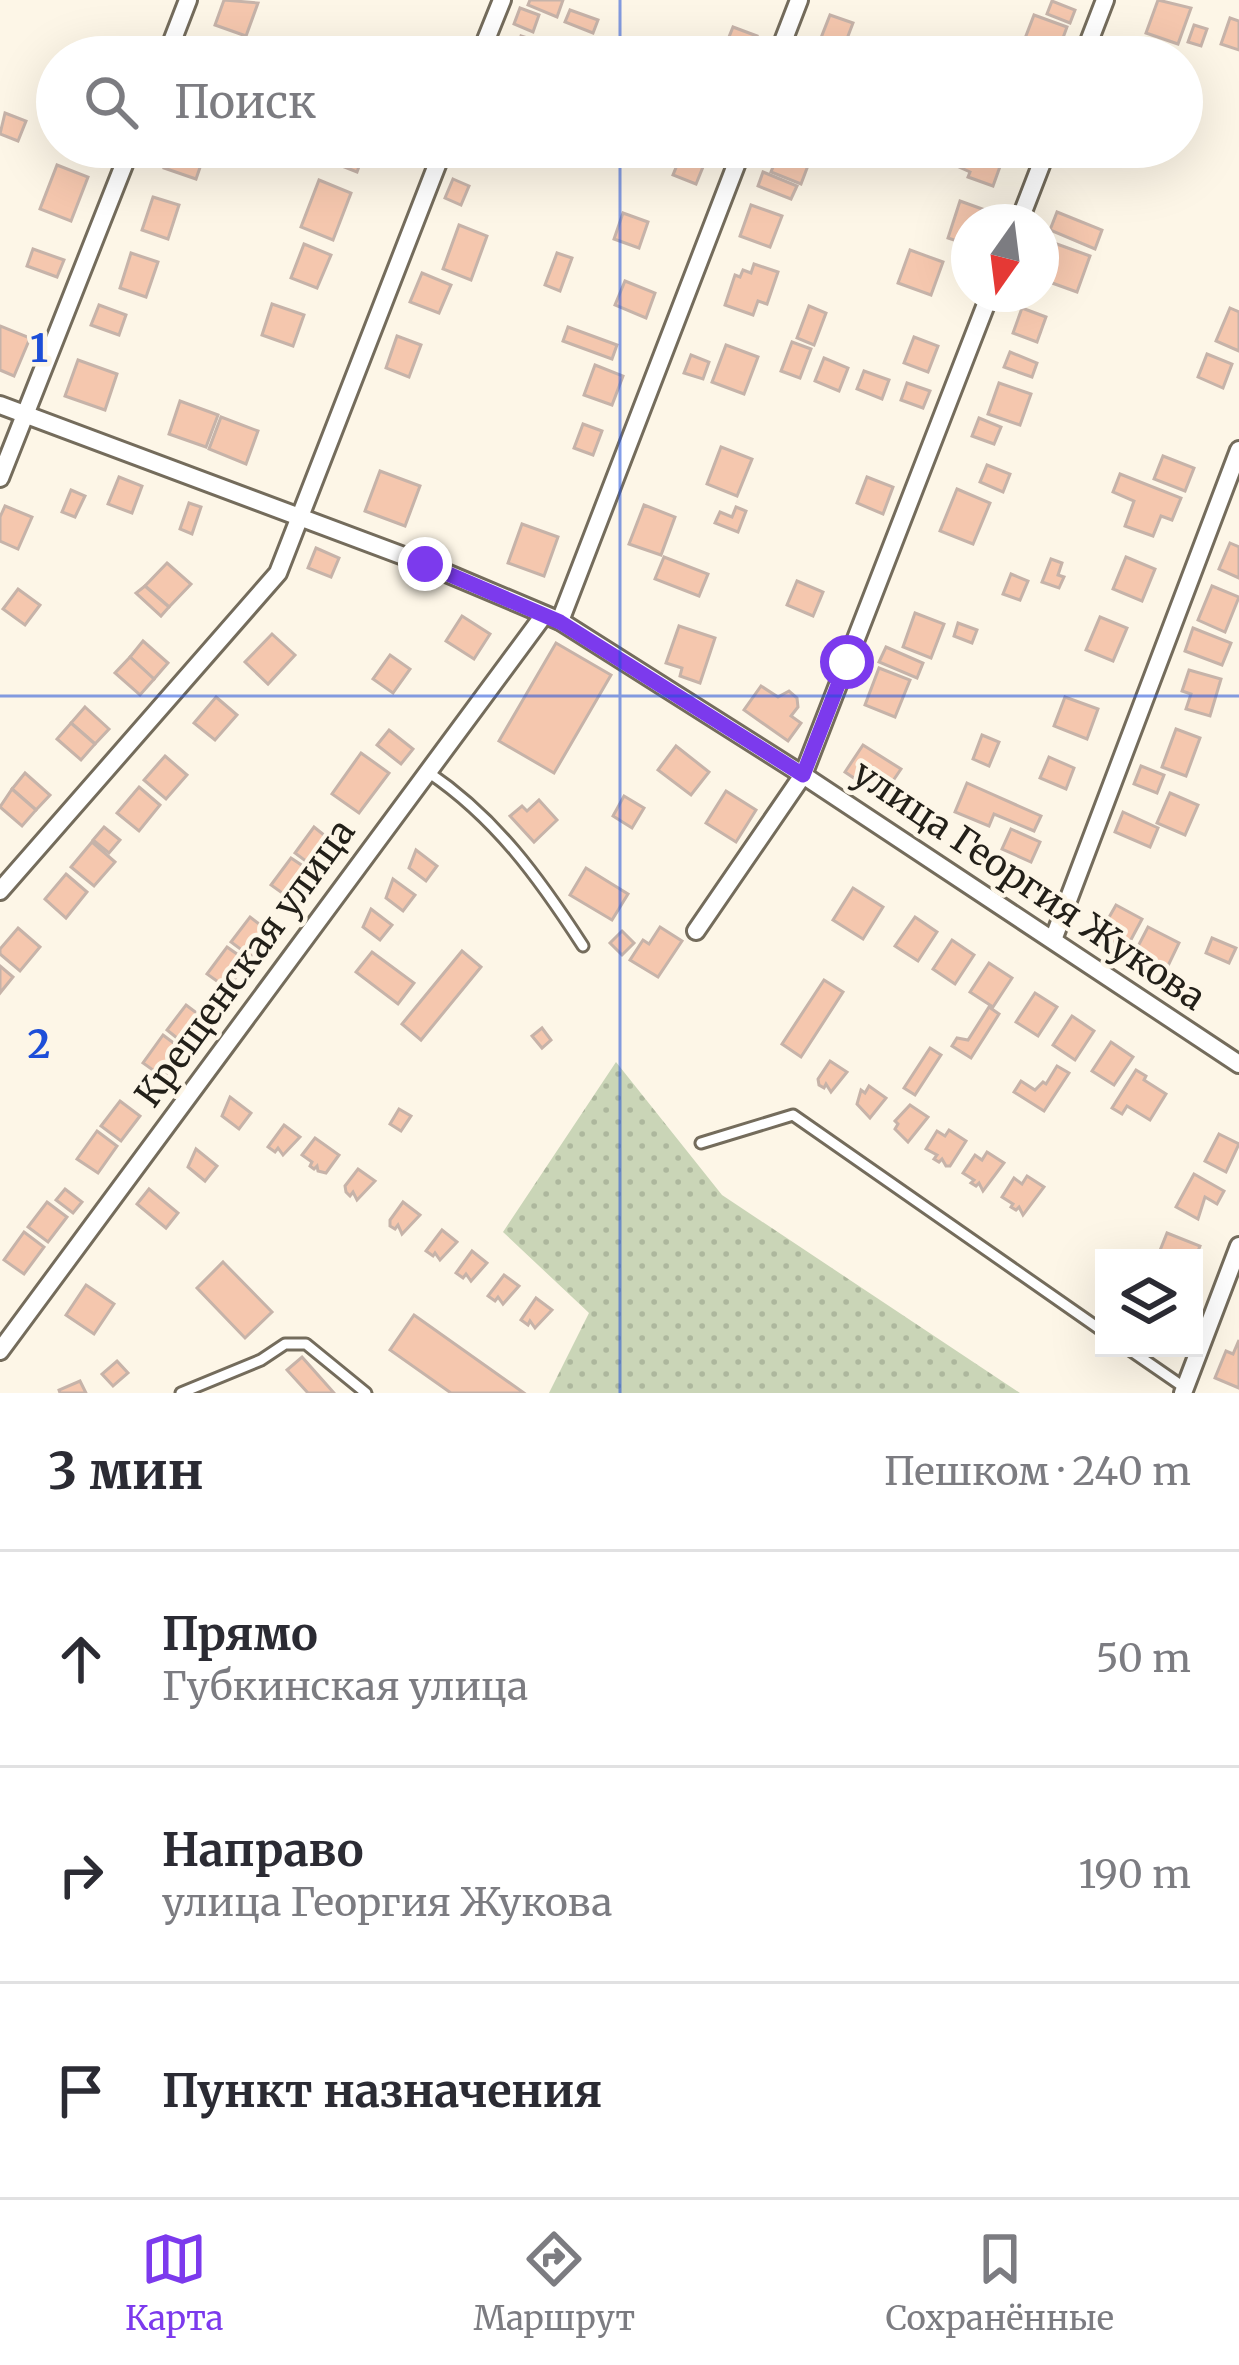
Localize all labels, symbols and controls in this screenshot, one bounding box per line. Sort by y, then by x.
search box [36,36,1203,168]
icon: search [78,69,144,135]
text: Поиск [174,74,316,130]
north arrow [951,204,1059,312]
text: 1 [30,324,48,373]
route end [398,537,452,591]
route start [820,635,874,689]
street label: улица Георгия Жукова [844,750,1214,1020]
street label: Крещенская улица [125,810,365,1116]
text: 2 [28,1020,50,1069]
map controls [1095,1249,1203,1357]
button: layers [1095,1249,1203,1357]
text: 3 мин [48,1439,204,1503]
text: Пешком · 240 m [884,1447,1191,1496]
text: Прямо [162,1606,318,1662]
icon: ahead [48,1626,114,1692]
text: 50 m [1096,1634,1191,1683]
text: Губкинская улица [162,1662,528,1711]
text: Направо [162,1822,364,1878]
icon: right [48,1842,114,1908]
text: 190 m [1079,1850,1191,1899]
text: улица Георгия Жукова [162,1878,612,1927]
icon: arrive [48,2058,114,2124]
text: Пункт назначения [162,2063,602,2119]
tab: Карта [125,2226,223,2339]
tab: Маршрут [474,2226,635,2339]
tab: Сохранённые [885,2226,1114,2339]

